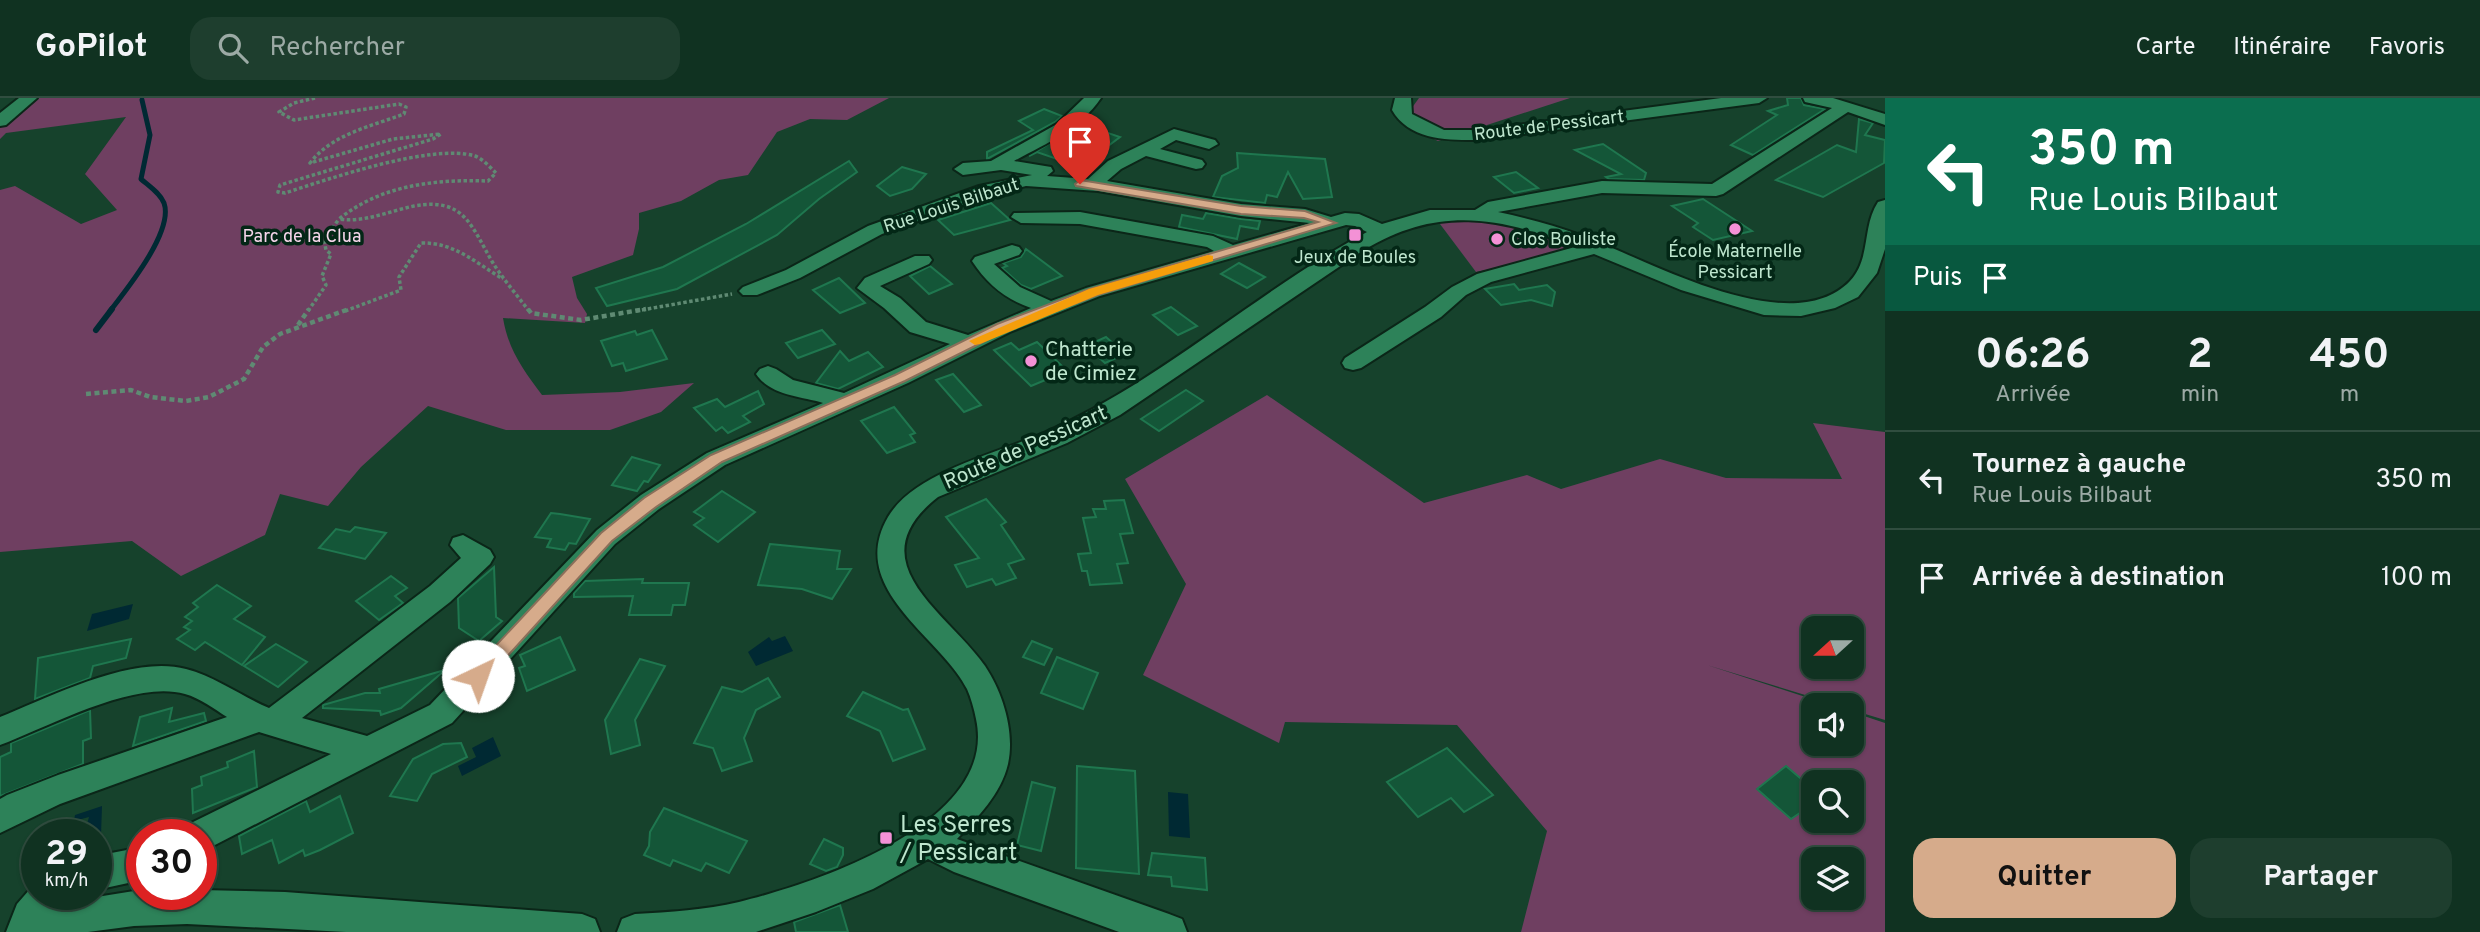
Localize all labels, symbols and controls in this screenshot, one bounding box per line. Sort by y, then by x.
search box [190,17,680,80]
text: GoPilot [35,27,148,69]
icon: search [214,29,252,67]
text: Rechercher [270,32,405,65]
text: Carte [2135,33,2195,63]
text: Itinéraire [2233,33,2331,63]
text: Favoris [2369,33,2445,63]
street label: Route de Pessicart [1473,106,1626,147]
pin [1050,112,1110,184]
text: 350 m [2028,121,2175,183]
icon: arrive [1061,123,1099,161]
icon: left [1913,126,2004,217]
street label: Rue Louis Bilbaut [881,174,1022,239]
text: Rue Louis Bilbaut [2028,182,2279,222]
marker: École Maternelle Pessicart [1727,221,1743,237]
park label: Parc de la Clua [243,226,362,249]
marker: Jeux de Boules [1347,227,1363,243]
place label: Clos Bouliste [1511,229,1616,252]
marker: Clos Bouliste [1489,231,1505,247]
place label: École Maternelle Pessicart [1668,239,1802,285]
place label: Jeux de Boules [1294,247,1416,270]
icon: arrive [1976,259,2014,297]
text: Puis [1913,262,1962,295]
text: 06:26 [1975,330,2090,383]
text: 2 [2187,330,2213,383]
text: 450 [2309,330,2390,383]
place label: Chatterie de Cimiez [1045,337,1137,388]
marker: Chatterie de Cimiez [1023,353,1039,369]
text: Arrivée [1995,381,2071,410]
text: min [2181,381,2219,410]
text: m [2340,381,2359,410]
street label: Route de Pessicart [940,400,1112,497]
text: Tournez à gauche [1972,449,2186,482]
icon: left [1913,461,1951,499]
text: 350 m [2375,464,2452,497]
text: Rue Louis Bilbaut [1972,482,2152,511]
icon: arrive [1913,559,1951,597]
text: Arrivée à destination [1972,562,2225,595]
text: 100 m [2381,562,2452,595]
north arrow [1801,616,1864,679]
map controls [1801,616,1864,910]
position arrow [441,639,515,713]
button: sound [1801,693,1864,756]
button: search [1801,770,1864,833]
place label: Les Serres / Pessicart [899,811,1017,869]
speed limit sign: 30 [126,819,217,910]
marker: Les Serres / Pessicart [878,830,894,846]
text: 29 [45,833,88,877]
button: Quitter [1913,838,2176,918]
button: Partager [2190,838,2452,918]
button: layers [1801,847,1864,910]
text: km/h [45,870,88,893]

